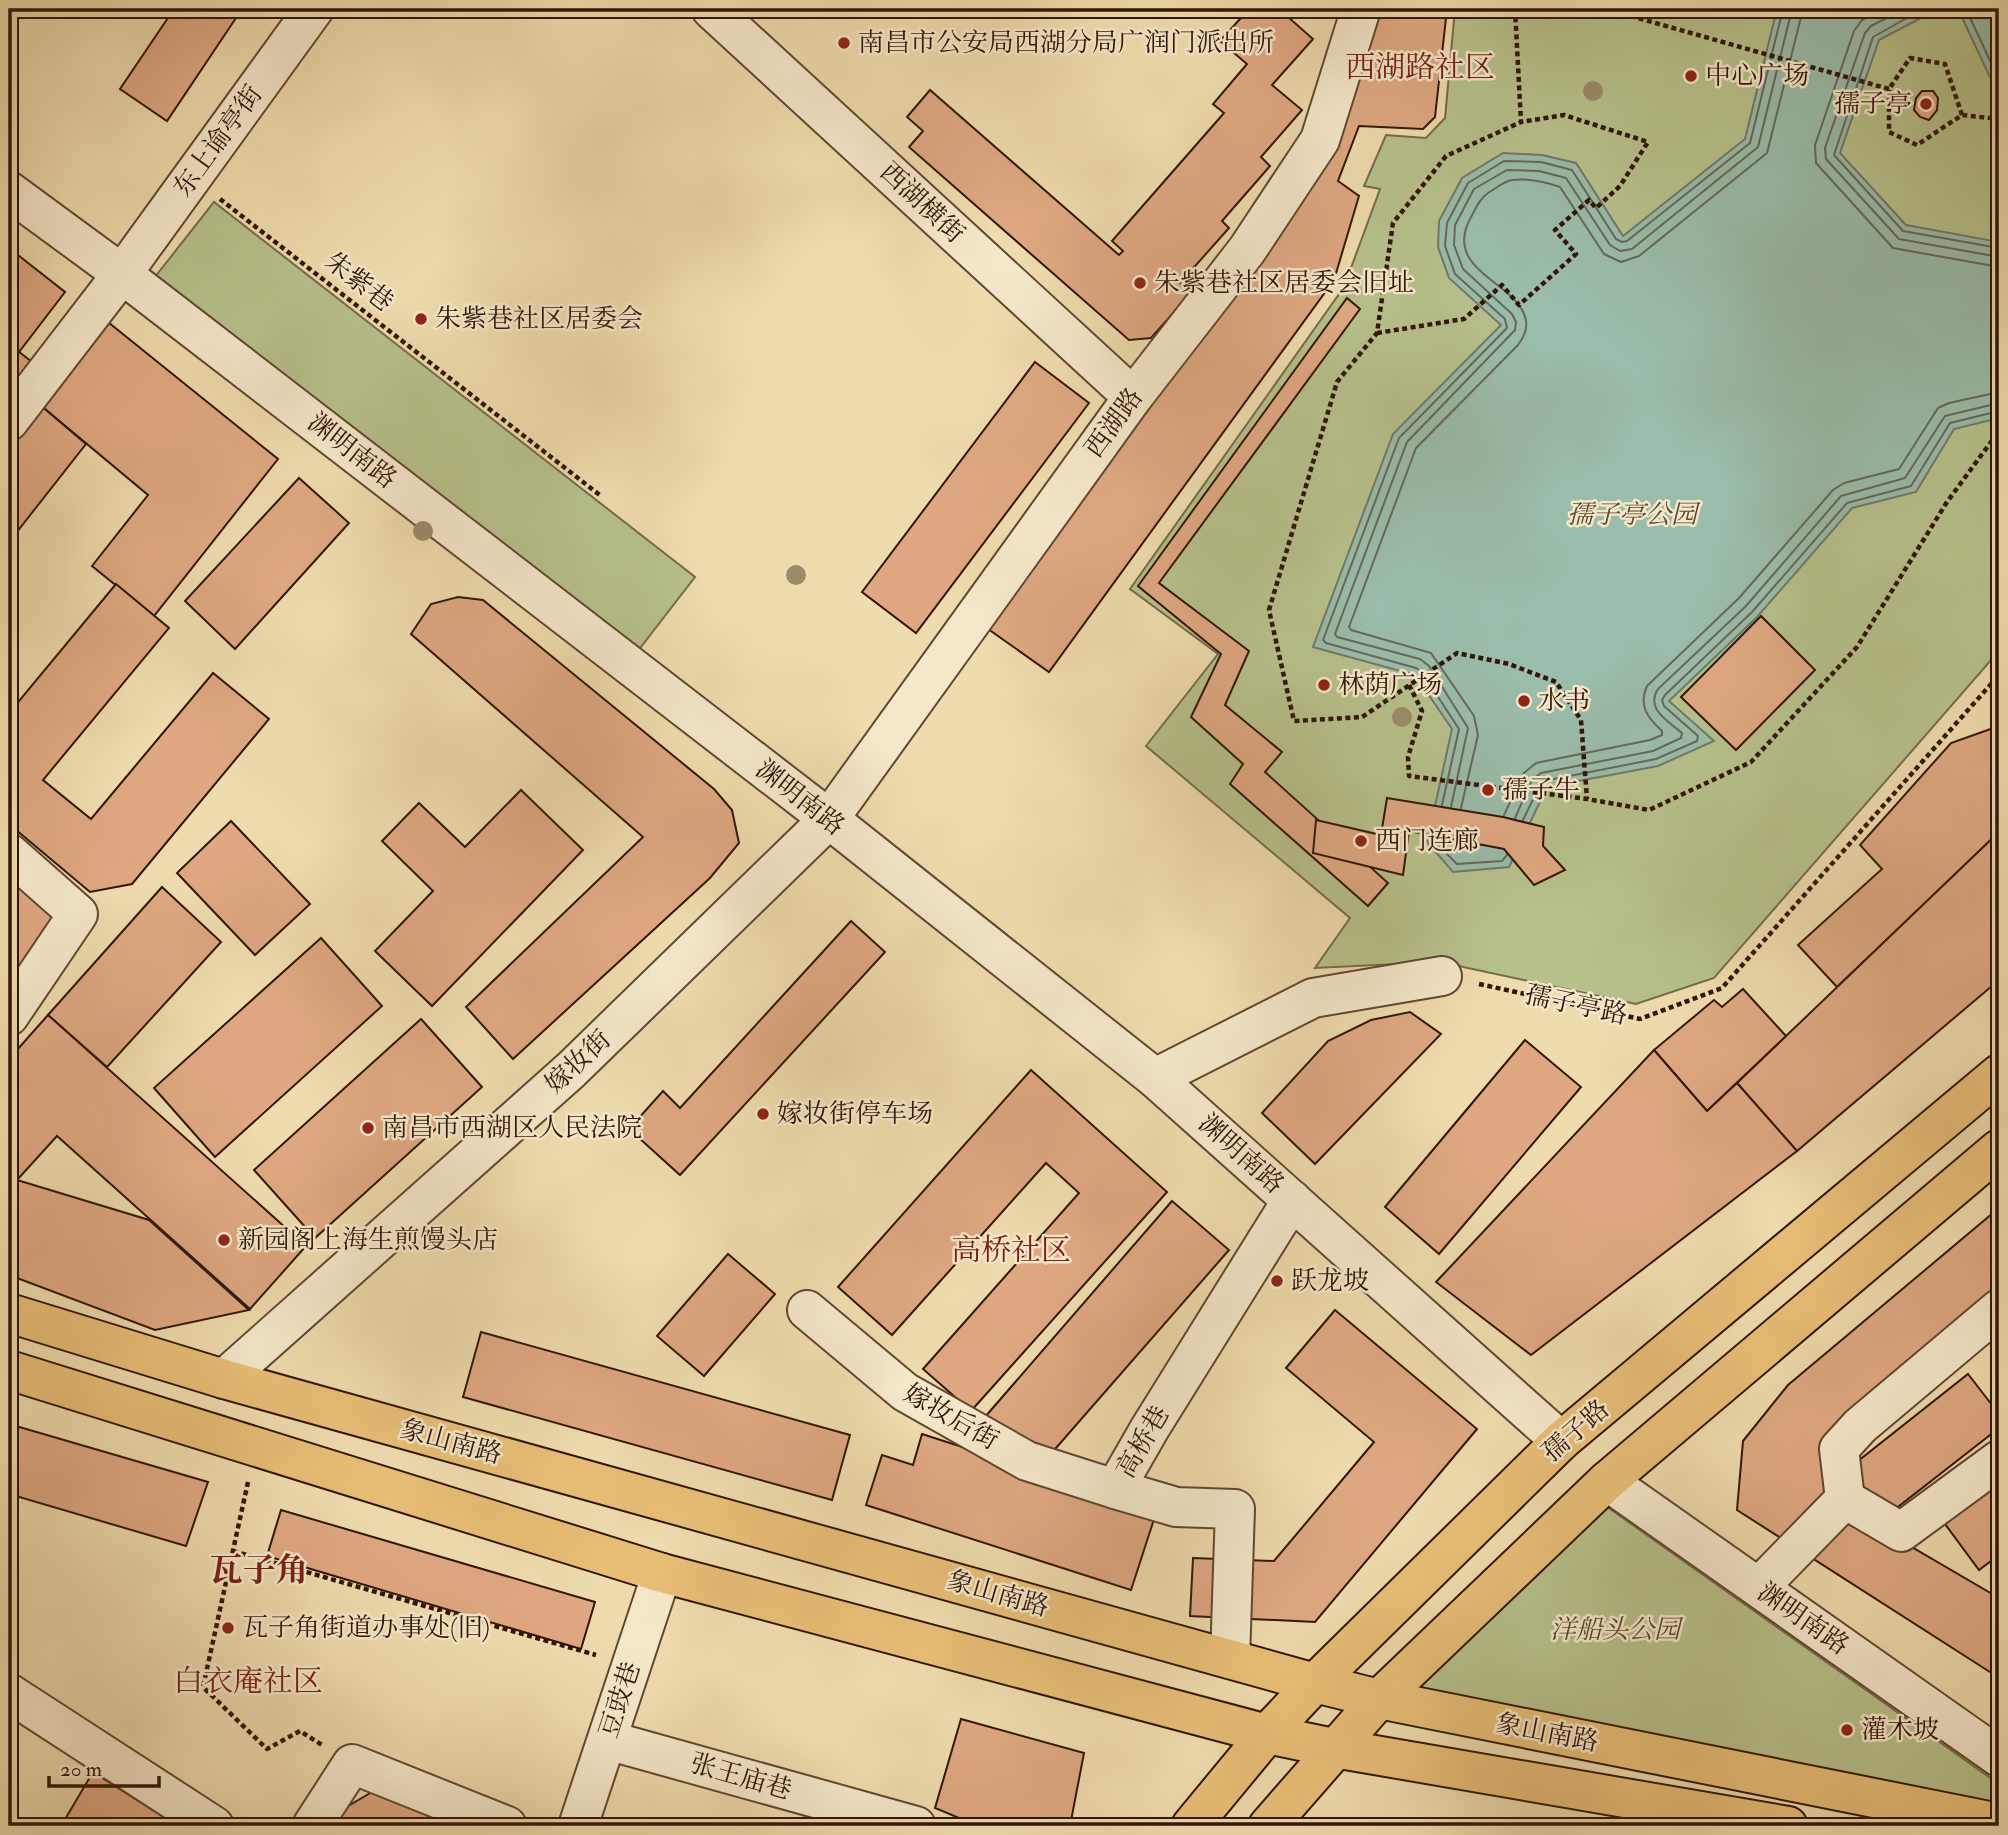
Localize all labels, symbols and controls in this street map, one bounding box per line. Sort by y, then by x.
place label: 南昌市公安局西湖分局广润门派出所 [858,27,1274,59]
marker: 南昌市公安局西湖分局广润门派出所 [836,35,852,51]
district label: 西湖路社区 [1345,49,1495,86]
place label: 中心广场 [1705,60,1809,92]
marker: 中心广场 [1683,68,1699,84]
street label: 东上谕亭街 [167,79,269,203]
place label: 孺子亭 [1834,88,1912,120]
marker: 孺子亭 [1918,96,1934,112]
street label: 西湖横街 [873,156,971,250]
street label: 朱紫巷 [318,245,400,319]
place label: 朱紫巷社区居委会旧址 [1154,267,1414,299]
marker: 朱紫巷社区居委会旧址 [1132,275,1148,291]
place label: 朱紫巷社区居委会 [435,303,643,335]
marker: 朱紫巷社区居委会 [413,311,429,327]
street label: 西湖路 [1078,382,1150,464]
street label: 渊明南路 [301,406,403,496]
park label: 孺子亭公园 [1567,499,1701,531]
place label: 林荫广场 [1338,669,1442,701]
marker: 林荫广场 [1316,677,1332,693]
place label: 水书 [1538,685,1590,717]
marker: 水书 [1516,693,1532,709]
street label: 渊明南路 [749,753,851,843]
place label: 孺子牛 [1502,774,1580,806]
marker: 孺子牛 [1480,782,1496,798]
place label: 西门连廊 [1375,825,1479,857]
marker: 西门连廊 [1353,833,1369,849]
street label: 孺子亭路 [1522,979,1630,1031]
street label: 嫁妆街 [539,1024,617,1100]
place label: 嫁妆街停车场 [777,1098,933,1130]
marker: 嫁妆街停车场 [755,1106,771,1122]
street label: 渊明南路 [1192,1107,1290,1201]
place label: 南昌市西湖区人民法院 [382,1112,642,1144]
marker: 南昌市西湖区人民法院 [360,1120,376,1136]
place label: 新园阁上海生煎馒头店 [238,1224,498,1256]
marker: 新园阁上海生煎馒头店 [216,1232,232,1248]
district label: 高桥社区 [951,1232,1071,1269]
place label: 跃龙坡 [1291,1265,1369,1297]
marker: 跃龙坡 [1269,1273,1285,1289]
street label: 嫁妆后街 [898,1377,1004,1457]
street label: 孺子路 [1536,1393,1616,1469]
street label: 高桥巷 [1110,1400,1176,1484]
street label: 象山南路 [397,1413,505,1471]
district label: 瓦子角 [210,1550,309,1591]
street label: 象山南路 [944,1564,1052,1624]
street label: 渊明南路 [1751,1576,1855,1662]
place label: 瓦子角街道办事处(旧) [242,1612,490,1644]
park label: 洋船头公园 [1550,1614,1684,1646]
marker: 瓦子角街道办事处(旧) [220,1620,236,1636]
street label: 豆豉巷 [593,1658,647,1742]
district label: 白衣庵社区 [173,1663,323,1700]
street label: 象山南路 [1493,1707,1601,1759]
place label: 灌木坡 [1861,1714,1939,1746]
marker: 灌木坡 [1839,1722,1855,1738]
scale bar [49,1744,159,1788]
street label: 张王庙巷 [687,1747,795,1807]
text: 20 m [60,1756,102,1783]

